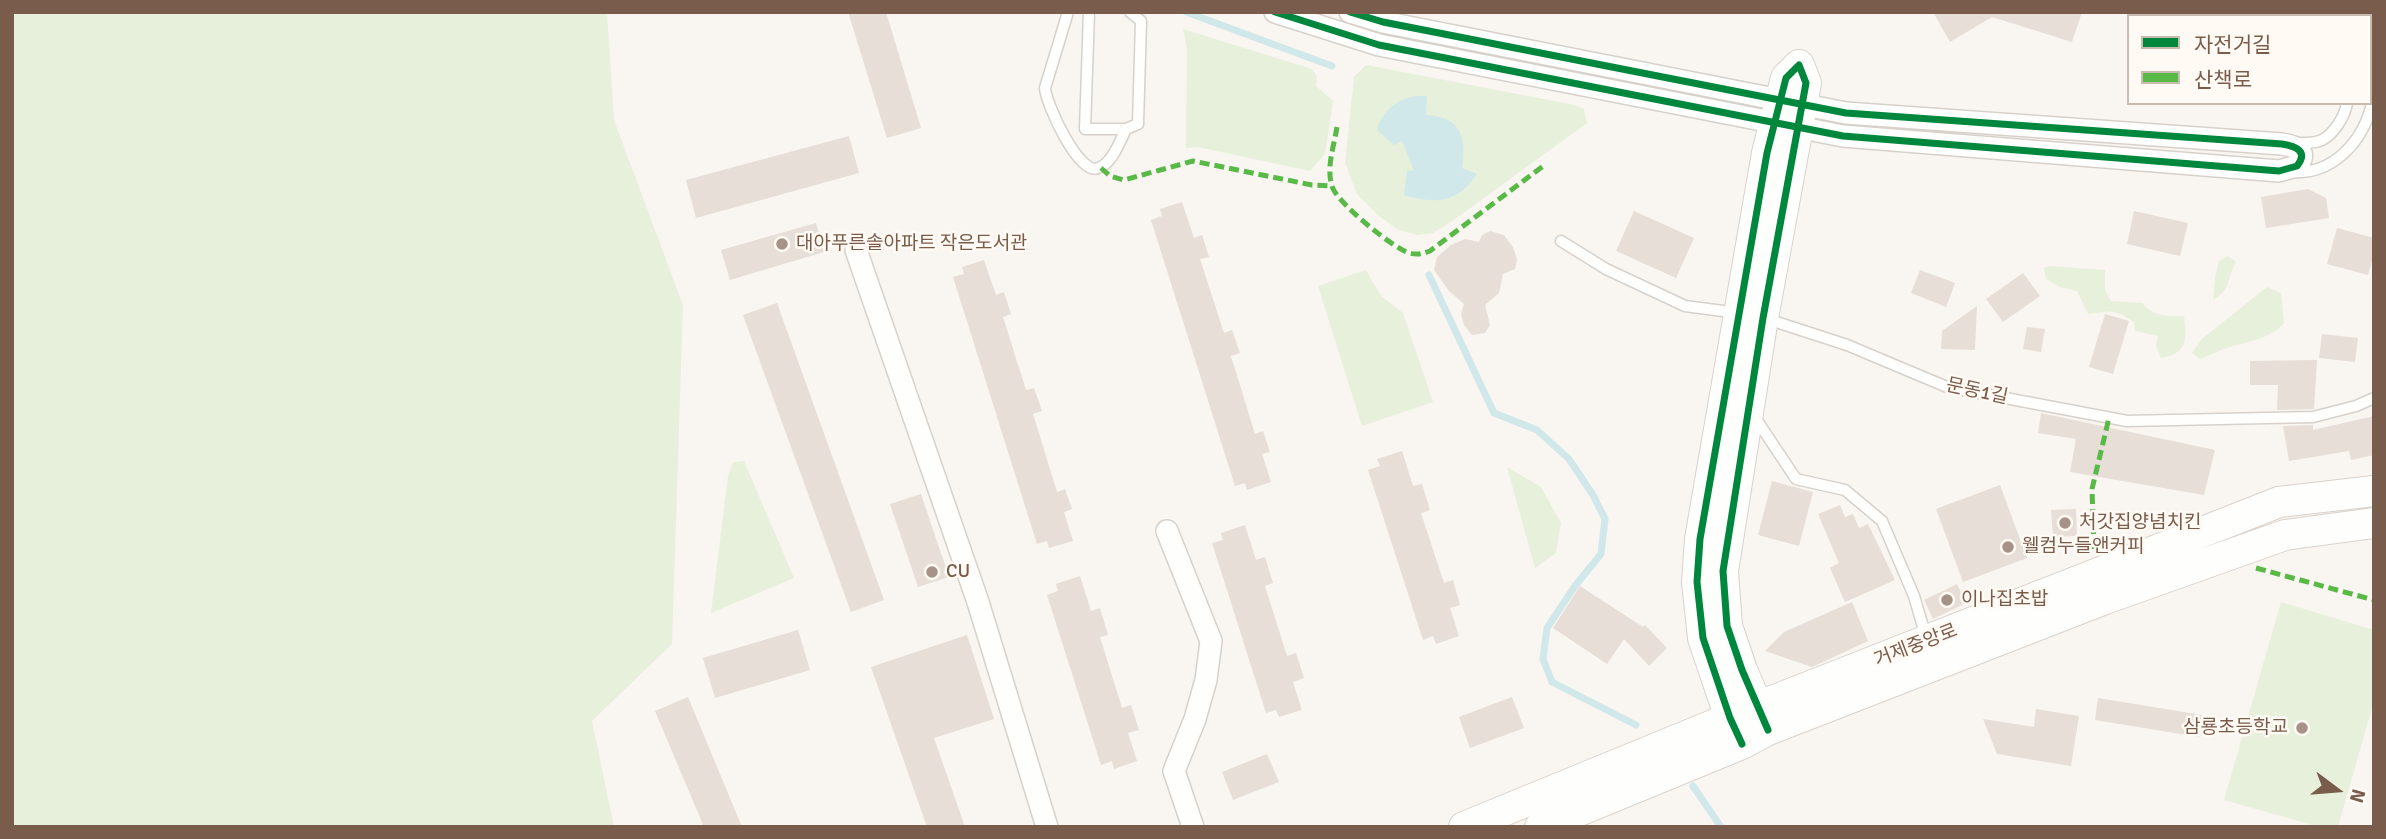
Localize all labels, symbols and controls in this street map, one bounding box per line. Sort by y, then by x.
legend [2127,14,2372,105]
text: 자전거길 [2194,32,2271,58]
text: 산책로 [2194,67,2252,93]
place label: 대아푸른솔아파트 작은도서관 [796,233,1027,255]
marker: 대아푸른솔아파트 작은도서관 [774,236,790,252]
street label: 문동1길 [1944,374,2010,410]
place label: 처갓집양념치킨 [2079,512,2201,534]
marker: 처갓집양념치킨 [2057,515,2073,531]
place label: 웰컴누들앤커피 [2022,536,2144,558]
marker: 웰컴누들앤커피 [2000,539,2016,555]
place label: CU [946,561,970,583]
marker: CU [924,564,940,580]
place label: 이나집초밥 [1961,589,2048,611]
marker: 이나집초밥 [1939,592,1955,608]
street label: 거제중앙로 [1871,620,1961,672]
place label: 삼룡초등학교 [2183,717,2288,739]
marker: 삼룡초등학교 [2294,720,2310,736]
north arrow [2302,755,2372,825]
text: N [2344,786,2371,805]

